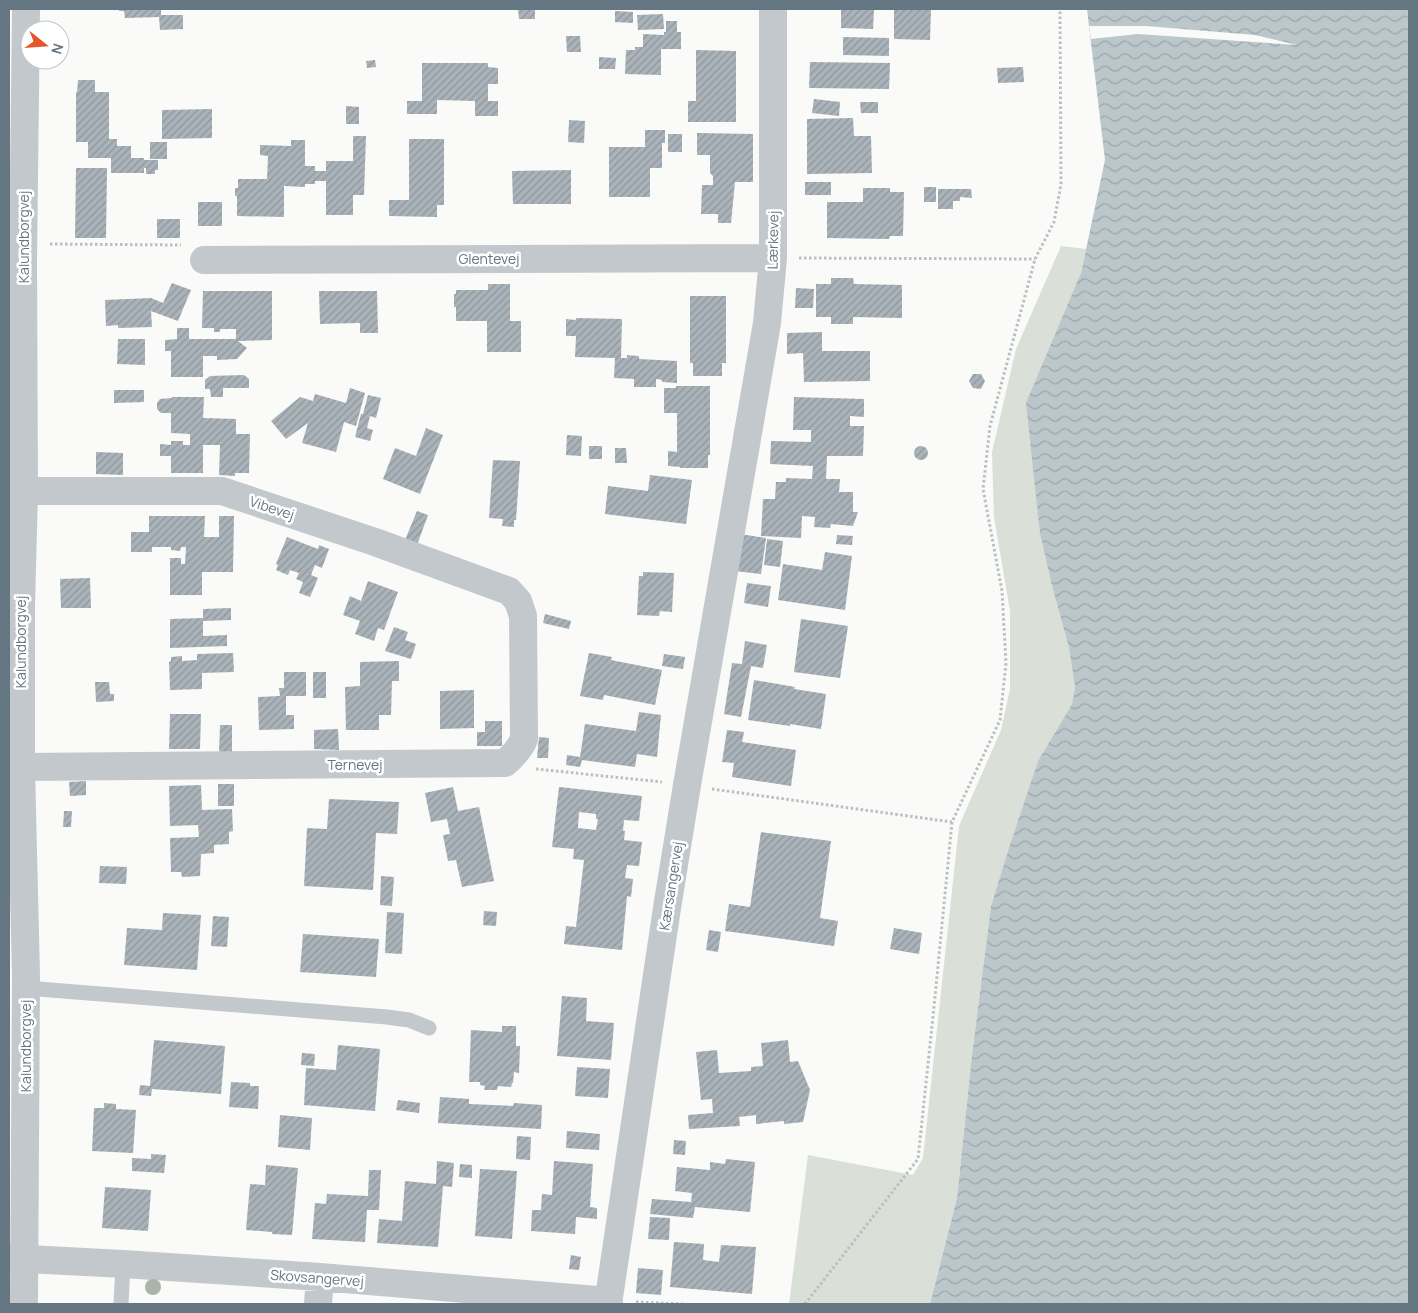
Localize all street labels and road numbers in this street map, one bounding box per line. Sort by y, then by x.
street label: Kalundborgvej [14,191,33,283]
street label: Lærkevej [762,211,783,269]
street label: Glentevej [458,249,520,268]
street label: Vibevej [247,491,297,524]
street label: Kalundborgvej [11,596,30,688]
street label: Ternevej [327,755,383,774]
street label: Kærsangervej [654,840,687,932]
street label: Kalundborgvej [16,1000,35,1092]
street label: Skovsangervej [270,1265,364,1290]

